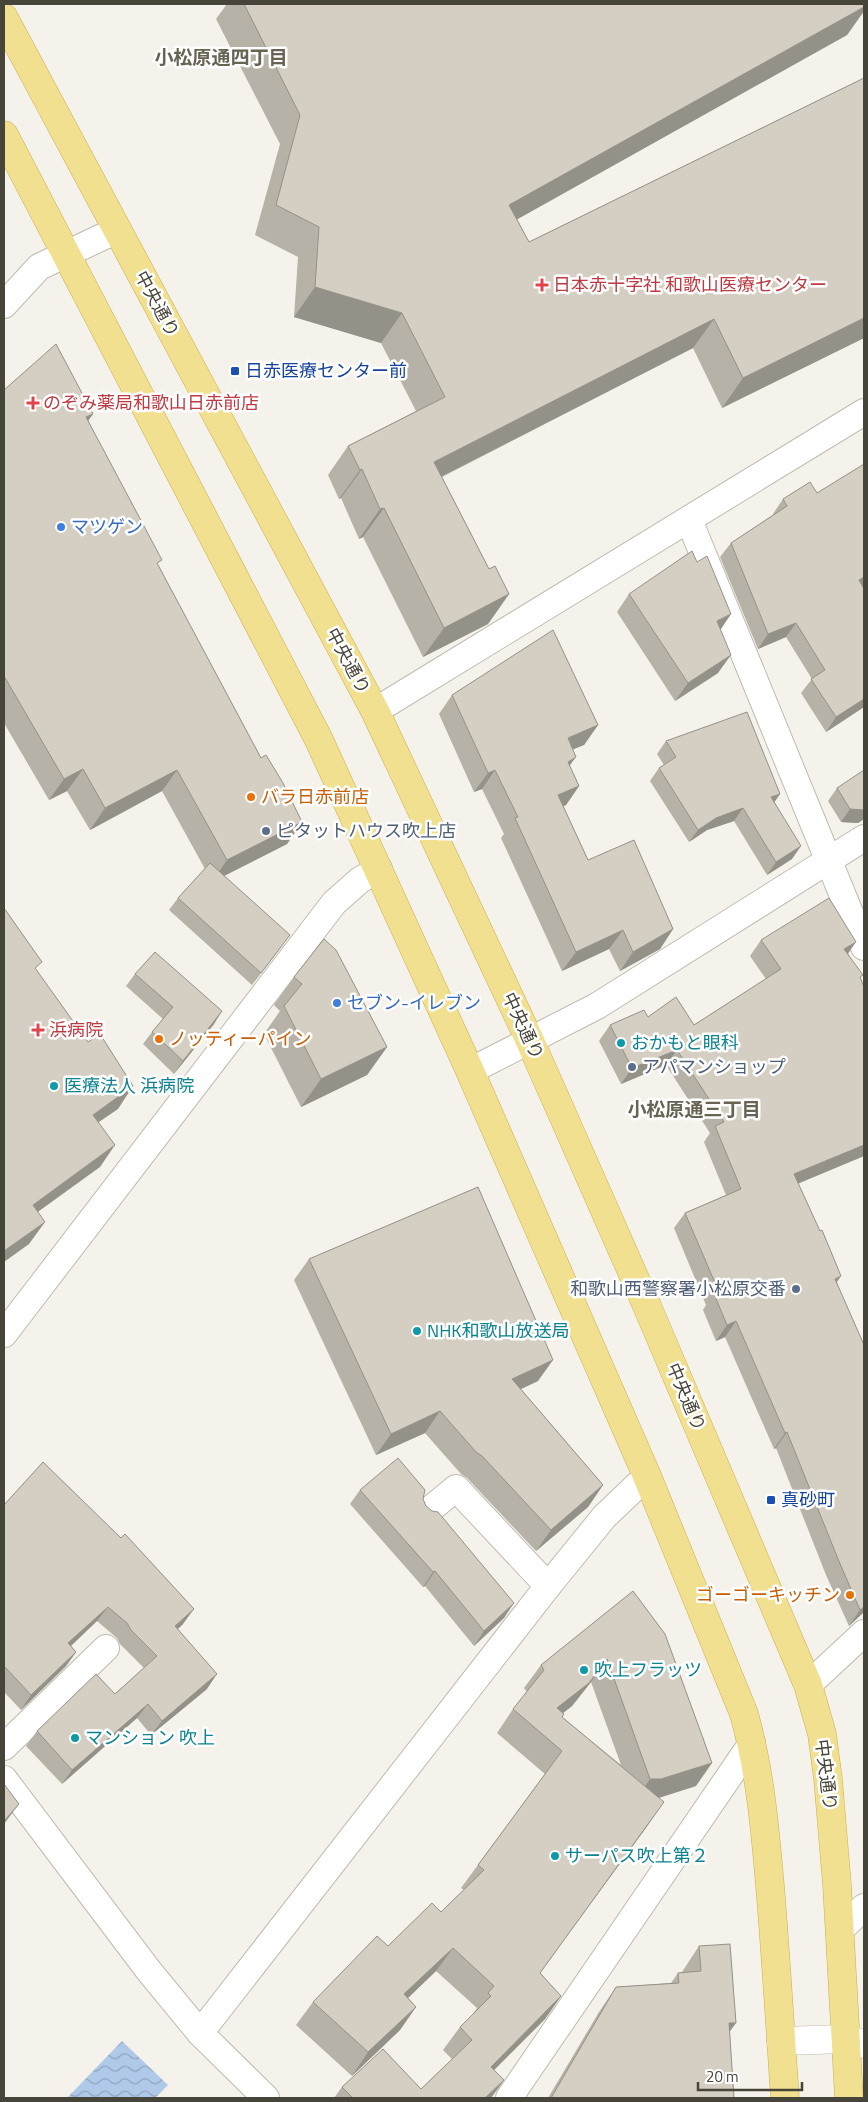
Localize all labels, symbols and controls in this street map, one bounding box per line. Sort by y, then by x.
district label: 小松原通四丁目 [154,42,288,71]
street label: 中央通り [129,266,186,342]
place label: 日本赤十字社 和歌山医療センター [553,271,827,298]
marker: 日本赤十字社 和歌山医療センター [535,278,549,292]
place label: 日赤医療センター前 [245,357,407,384]
marker: 日赤医療センター前 [229,365,241,377]
place label: のぞみ薬局和歌山日赤前店 [43,389,259,416]
marker: のぞみ薬局和歌山日赤前店 [27,397,39,409]
place label: マツゲン [71,513,143,540]
marker: マツゲン [55,521,67,533]
street label: 中央通り [320,623,377,699]
place label: バラ日赤前店 [261,783,369,810]
marker: バラ日赤前店 [245,791,257,803]
place label: ピタットハウス吹上店 [276,817,456,844]
marker: ピタットハウス吹上店 [260,825,272,837]
street label: 中央通り [496,987,551,1064]
place label: セブン-イレブン [347,989,481,1016]
marker: セブン-イレブン [331,997,343,1009]
place label: 浜病院 [49,1016,103,1043]
marker: 浜病院 [31,1023,45,1037]
place label: ノッティーパイン [169,1025,311,1052]
place label: おかもと眼科 [631,1029,739,1056]
marker: ノッティーパイン [153,1033,165,1045]
marker: おかもと眼科 [615,1037,627,1049]
place label: アパマンショップ [642,1053,786,1080]
marker: アパマンショップ [626,1061,638,1073]
place label: 医療法人 浜病院 [64,1072,194,1099]
marker: 医療法人 浜病院 [48,1080,60,1092]
district label: 小松原通三丁目 [627,1094,761,1123]
place label: 和歌山西警察署小松原交番 [570,1275,786,1302]
marker: 和歌山西警察署小松原交番 [790,1283,802,1295]
place label: NHK和歌山放送局 [427,1317,570,1344]
marker: NHK和歌山放送局 [411,1325,423,1337]
street label: 中央通り [660,1358,713,1435]
place label: 真砂町 [781,1486,835,1513]
marker: 真砂町 [765,1494,777,1506]
place label: ゴーゴーキッチン [696,1581,840,1608]
marker: ゴーゴーキッチン [844,1589,856,1601]
place label: 吹上フラッツ [594,1656,702,1683]
marker: 吹上フラッツ [578,1664,590,1676]
place label: マンション 吹上 [85,1724,215,1751]
marker: マンション 吹上 [69,1732,81,1744]
street label: 中央通り [809,1738,844,1812]
place label: サーパス吹上第２ [565,1842,709,1869]
marker: サーパス吹上第２ [549,1850,561,1862]
scale bar [698,2060,802,2092]
text: 20 m [706,2065,739,2088]

